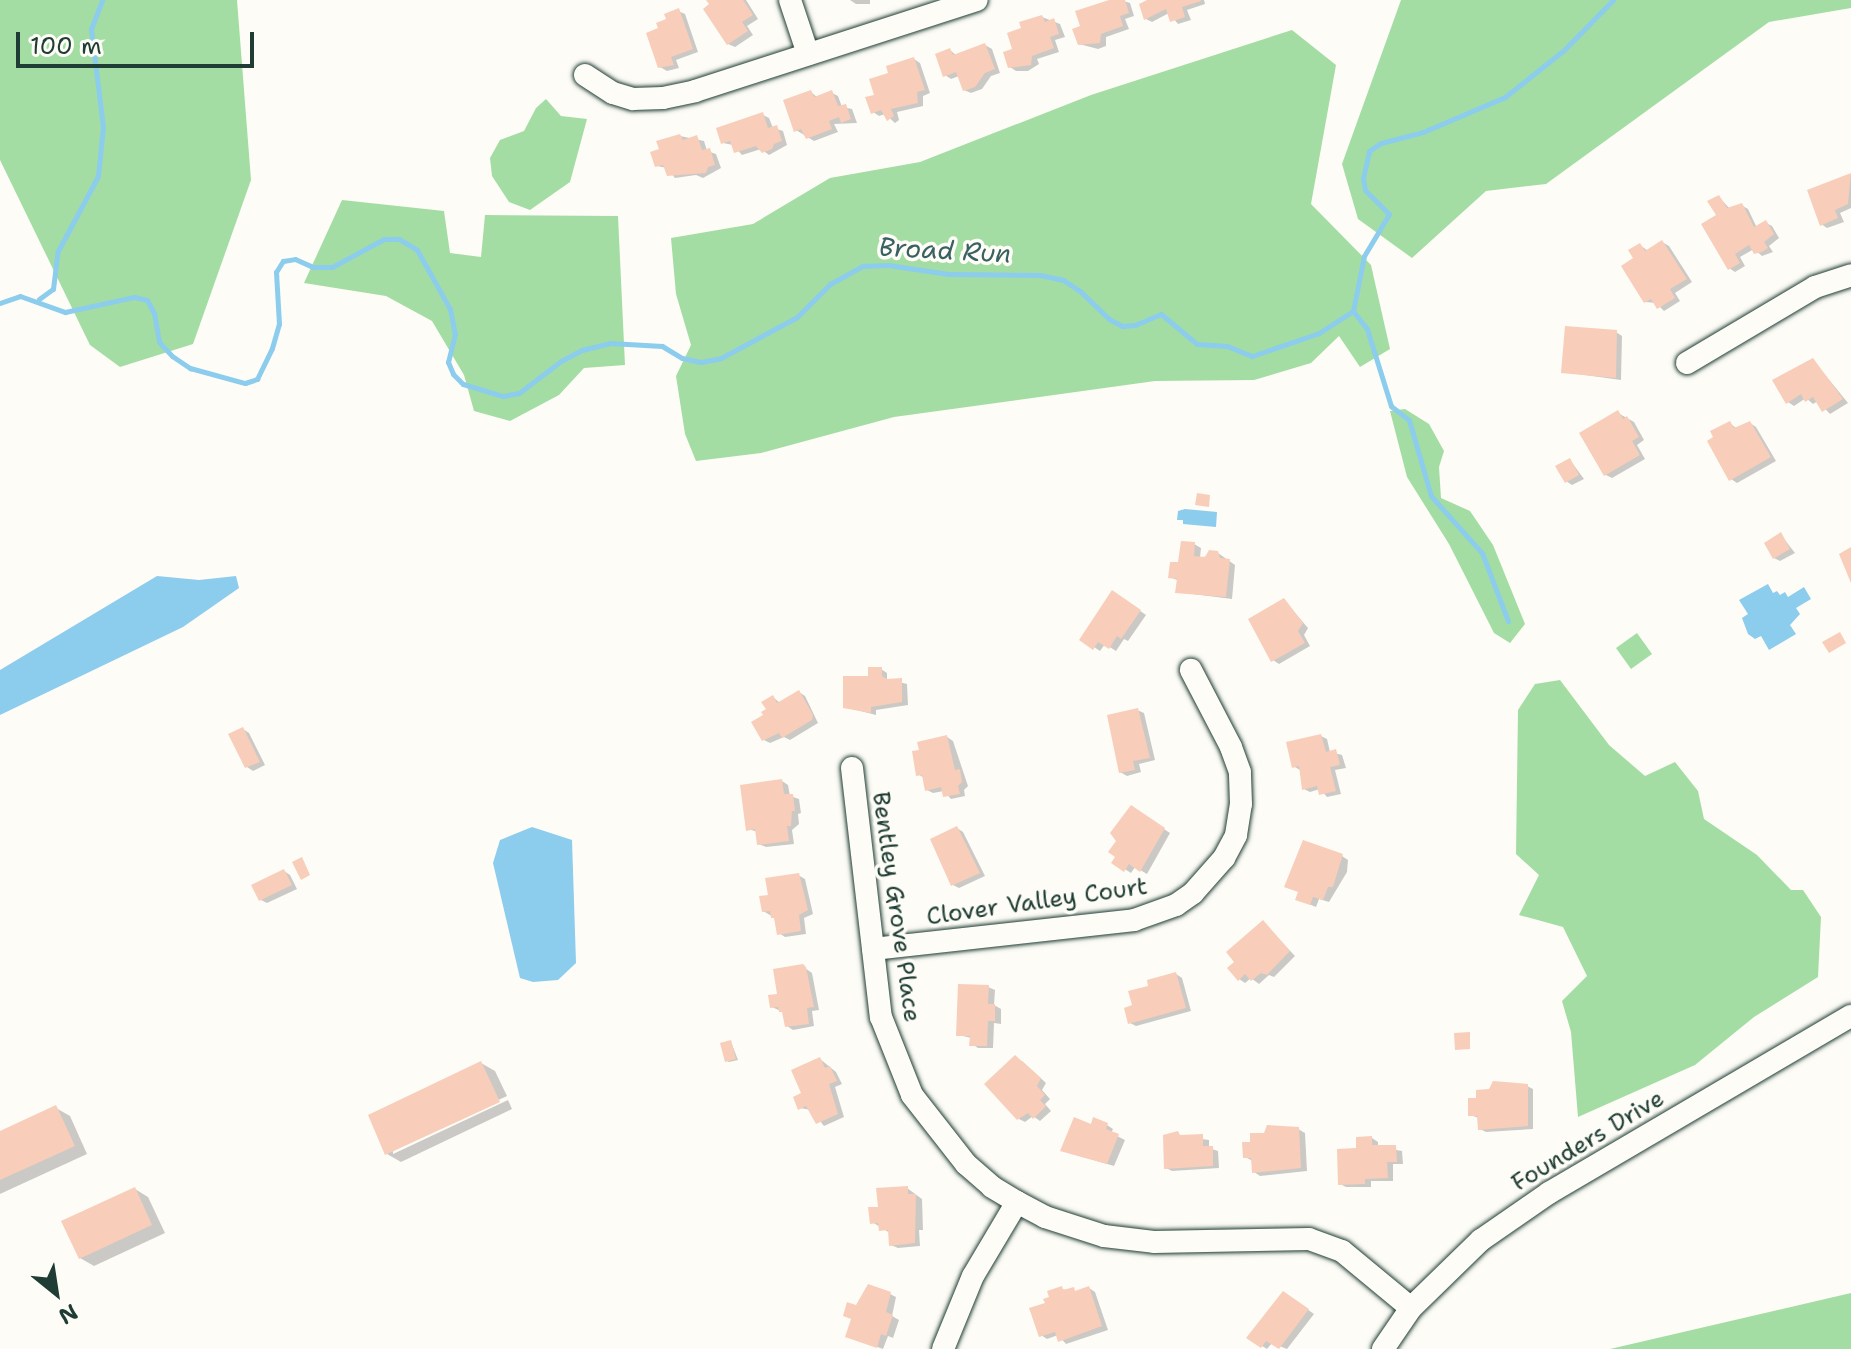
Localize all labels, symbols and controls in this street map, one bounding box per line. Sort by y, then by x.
scale bar [20,16,258,66]
text: 100 m [30,30,102,62]
water label: Broad Run [878,231,1012,269]
street label: Bentley Grove Place [866,790,926,1024]
street label: Clover Valley Court [925,872,1149,932]
street label: Founders Drive [1507,1084,1669,1198]
north arrow [16,1253,96,1333]
text: N [53,1297,83,1331]

